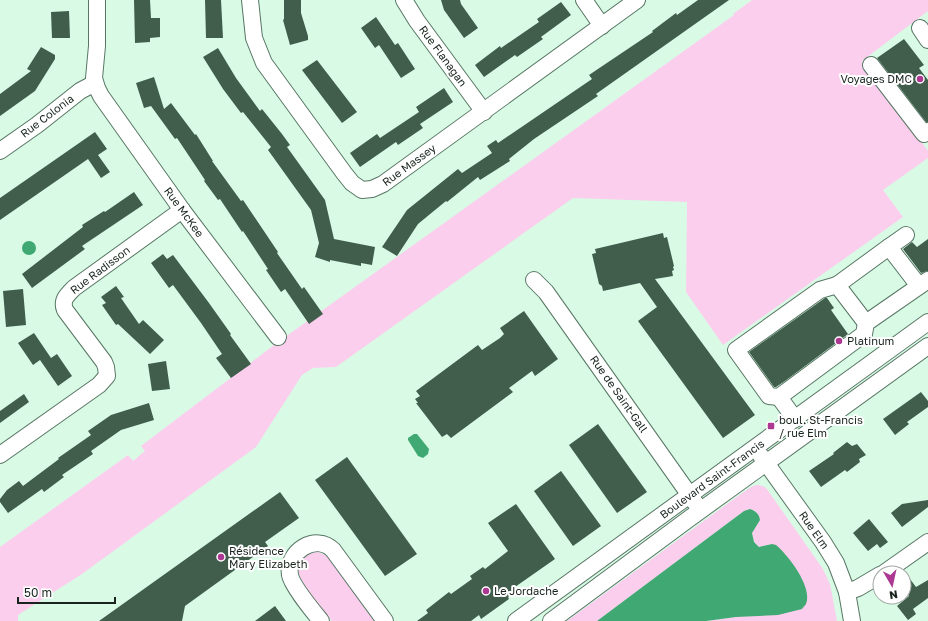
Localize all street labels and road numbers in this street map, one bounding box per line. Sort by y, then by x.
street label: Rue Flanagan [417,23,470,89]
street label: Rue Colonia [18,91,76,140]
street label: Rue Massey [380,141,438,188]
street label: Rue McKee [162,184,207,239]
street label: Rue Radisson [67,243,132,296]
street label: Rue de Saint-Gall [588,353,651,435]
street label: Boulevard Saint-Francis [657,436,766,521]
street label: Rue Elm [797,508,832,551]

